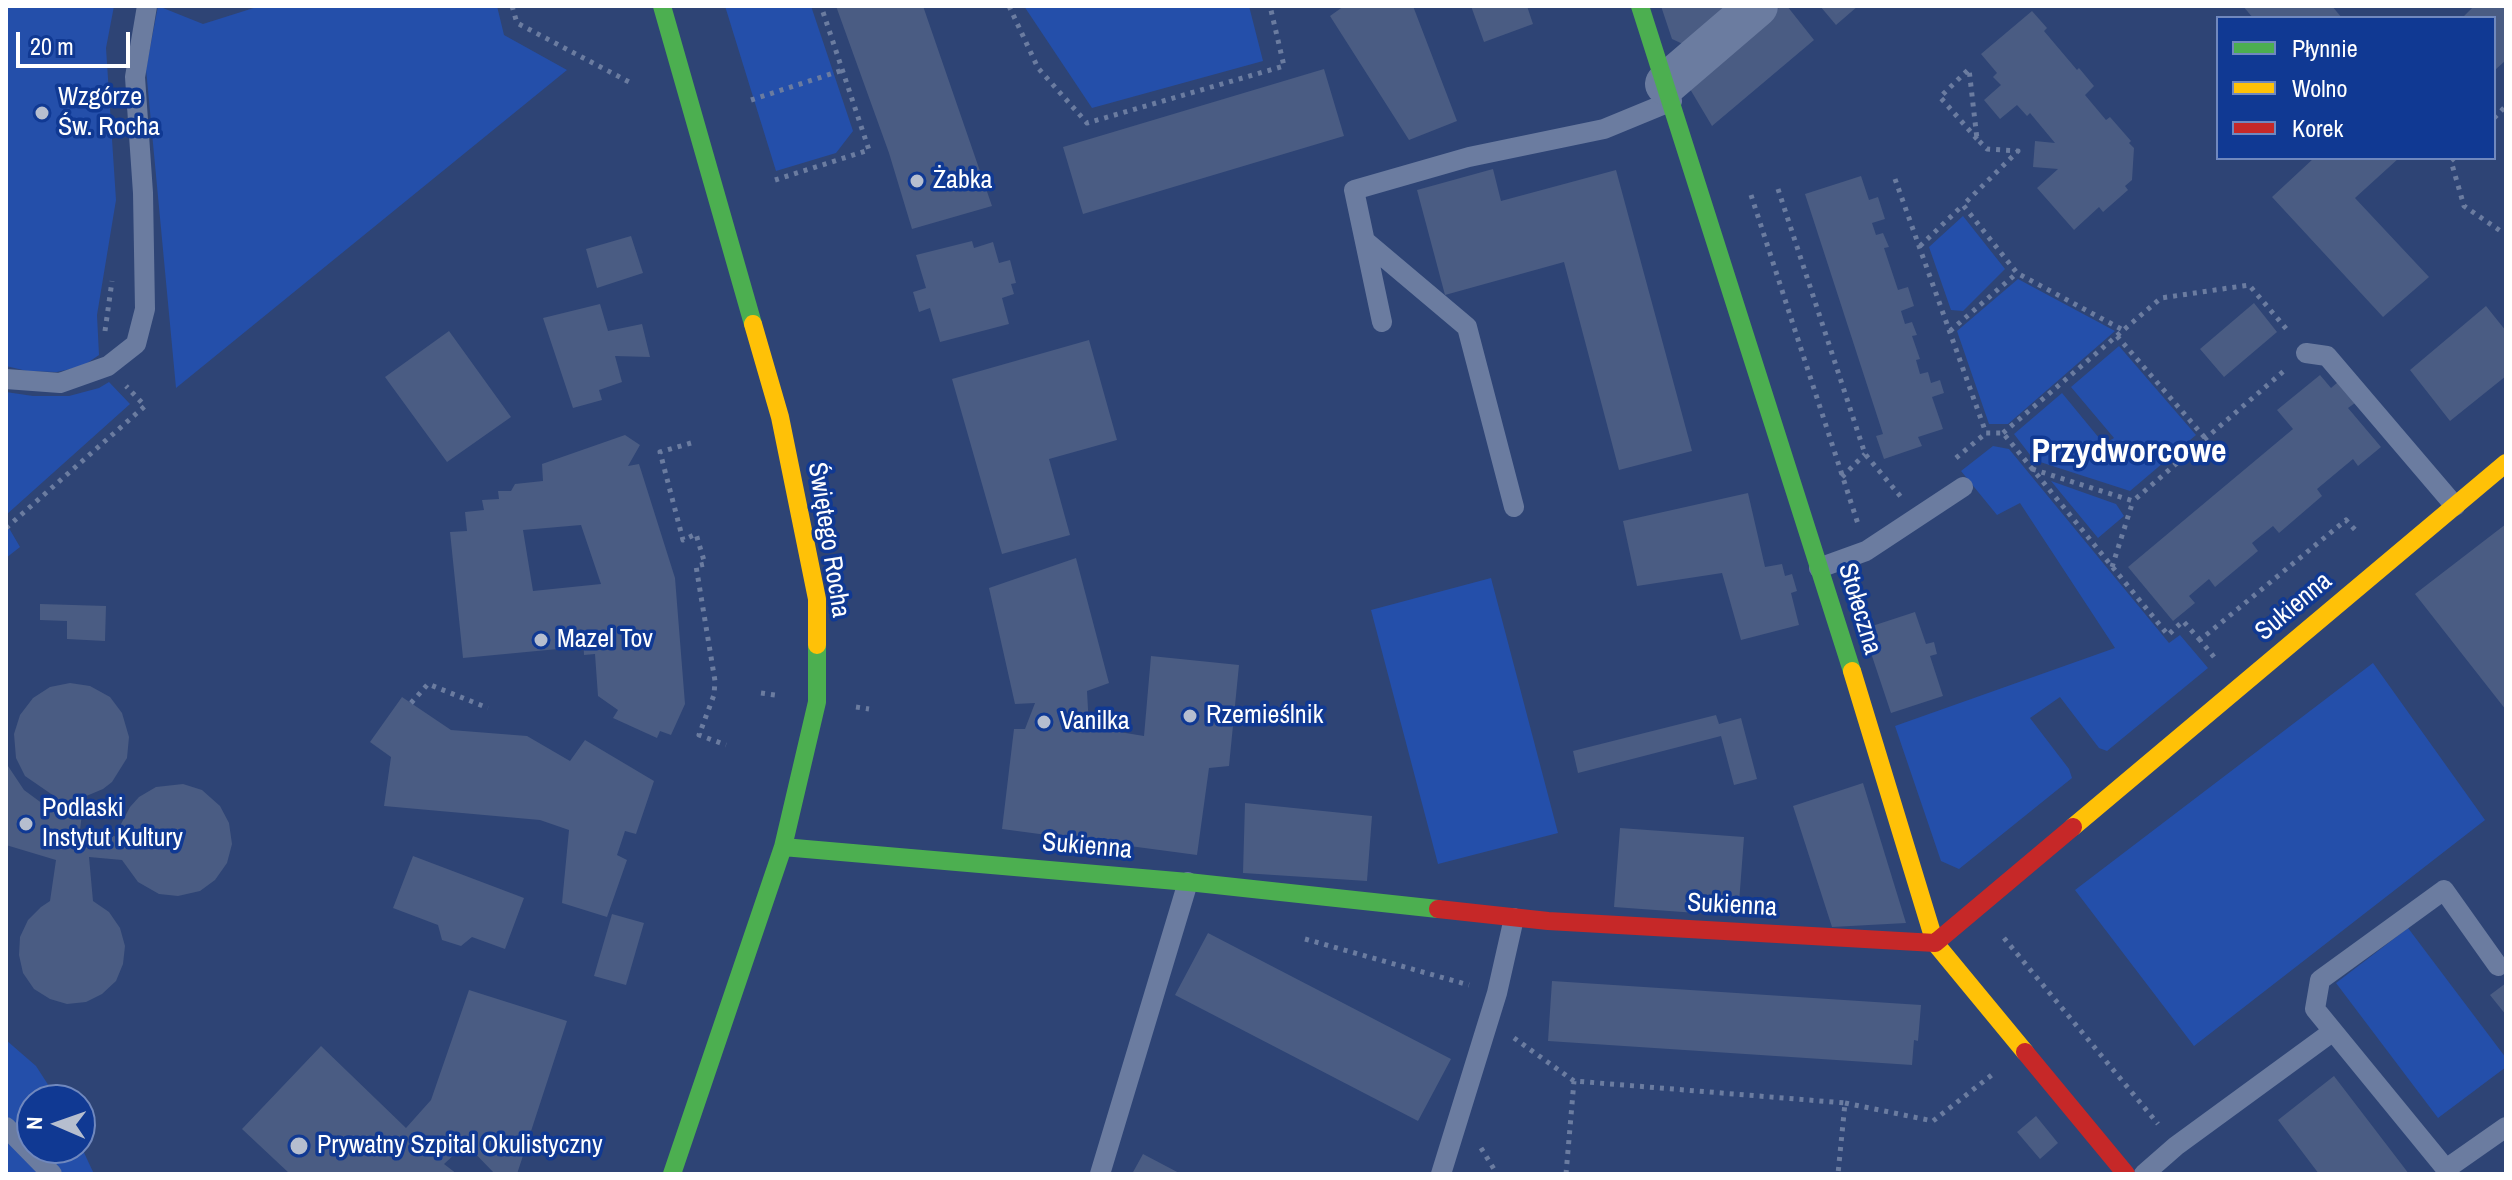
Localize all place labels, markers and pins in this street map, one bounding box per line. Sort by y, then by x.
place label: Wzgórze Św. Rocha [58,82,160,144]
marker: Wzgórze Św. Rocha [33,104,51,122]
place label: Żabka [933,165,992,197]
marker: Żabka [908,172,926,190]
place label: Mazel Tov [557,624,653,656]
marker: Mazel Tov [532,631,550,649]
place label: Rzemieślnik [1206,700,1323,732]
place label: Vanilka [1060,706,1130,738]
marker: Rzemieślnik [1181,707,1199,725]
marker: Vanilka [1035,713,1053,731]
place label: Podlaski Instytut Kultury [42,793,183,854]
marker: Podlaski Instytut Kultury [17,815,35,833]
place label: Prywatny Szpital Okulistyczny [317,1130,603,1162]
marker: Prywatny Szpital Okulistyczny [288,1135,310,1157]

